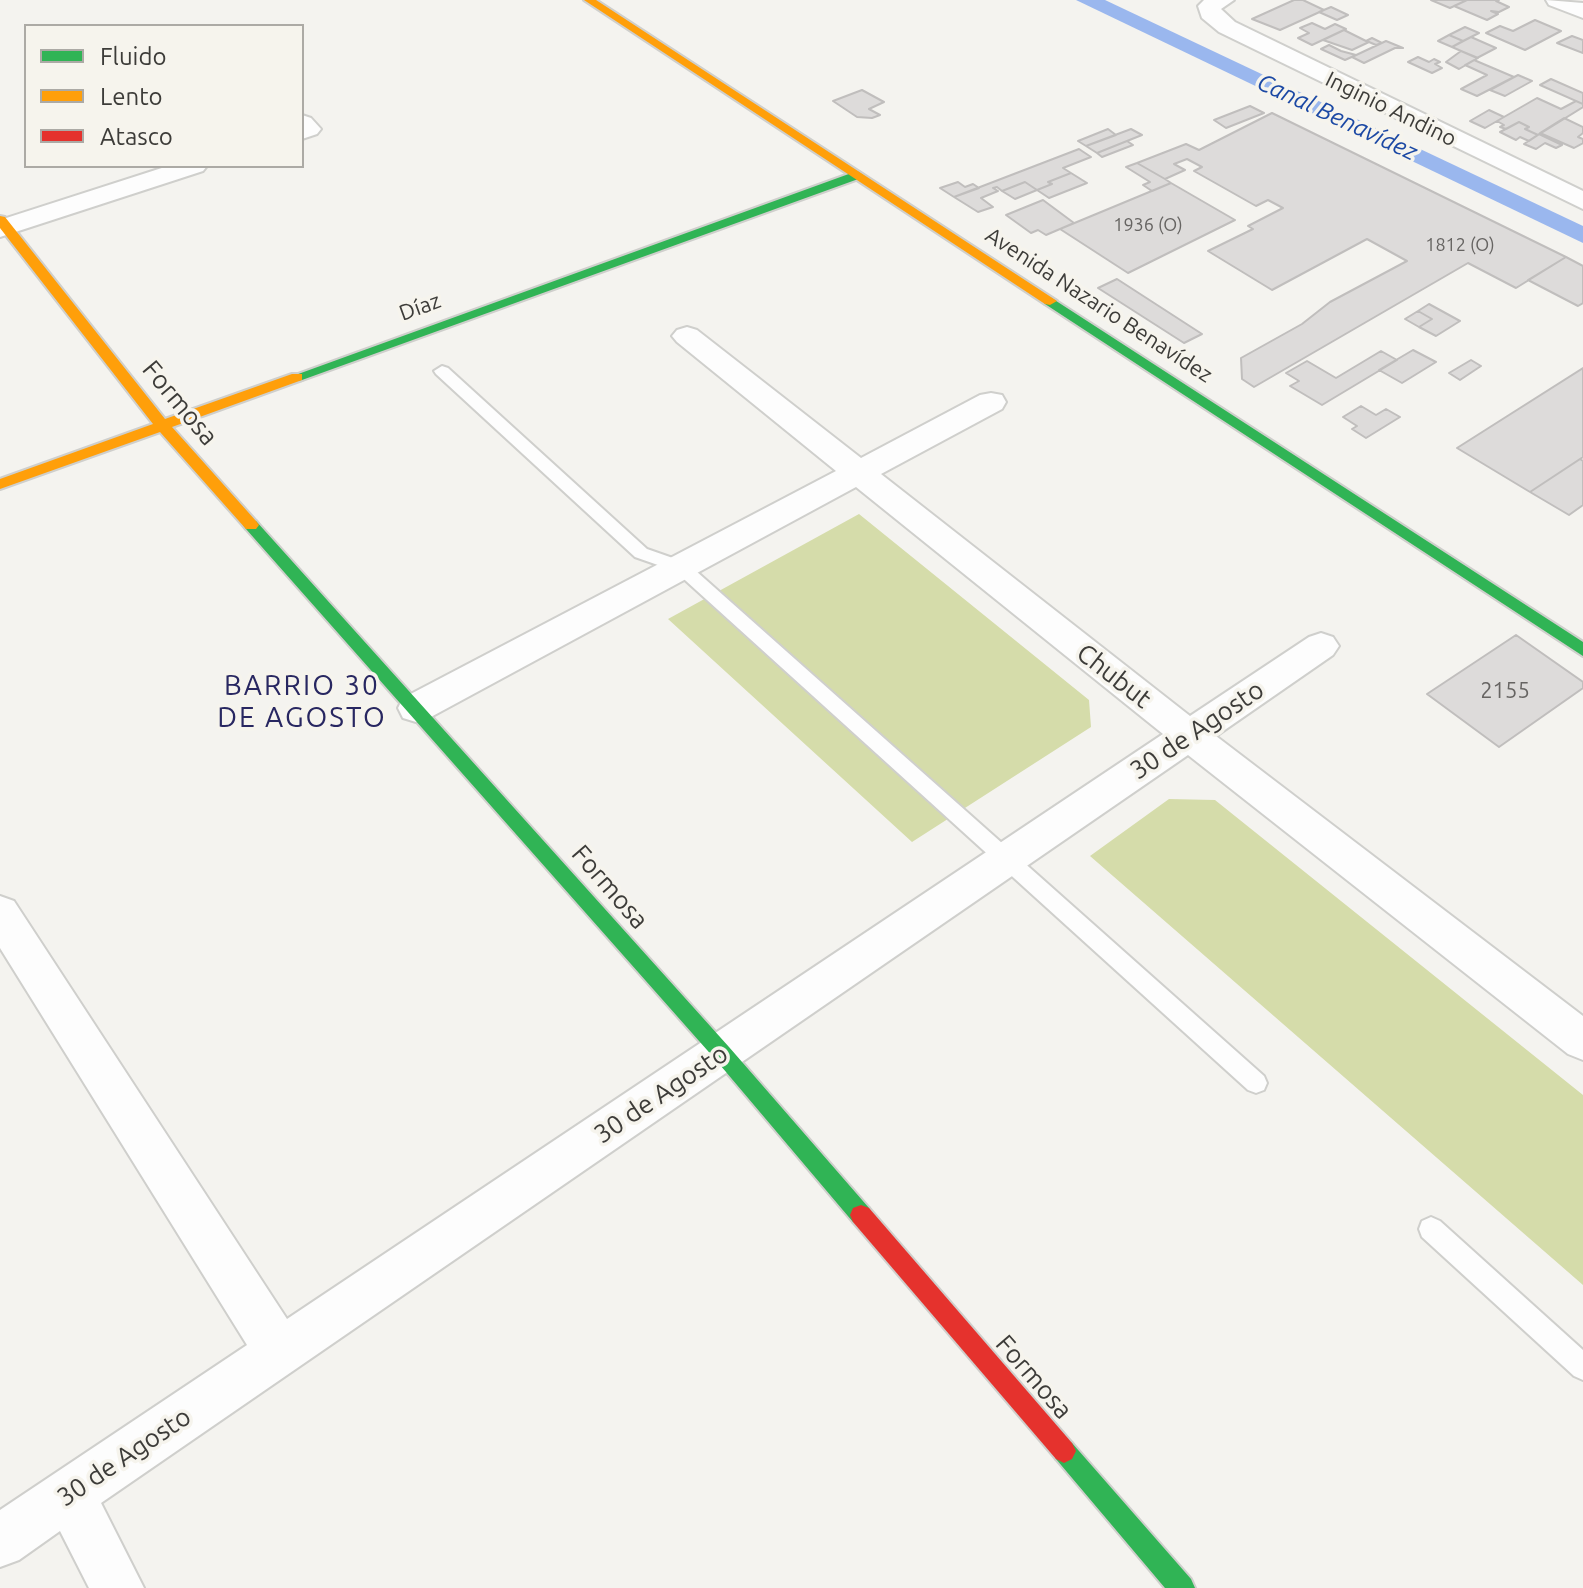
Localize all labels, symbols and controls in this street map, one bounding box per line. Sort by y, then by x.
legend [24,24,304,168]
text: Fluido [100,43,167,70]
street label: Inginio Andino [1321,66,1461,152]
water label: Canal Benavídez [1253,67,1421,167]
text: Lento [100,83,163,110]
text: Atasco [100,123,173,150]
house number: 1936 (O) [1113,214,1183,236]
street label: Avenida Nazario Benavídez [981,222,1217,388]
house number: 1812 (O) [1425,234,1495,256]
street label: Díaz [396,287,444,327]
street label: Formosa [136,354,224,452]
street label: Chubut [1071,637,1157,715]
district label: BARRIO 30 DE AGOSTO [217,669,387,735]
street label: 30 de Agosto [1124,674,1270,786]
house number: 2155 [1480,678,1530,704]
street label: Formosa [565,839,655,935]
street label: 30 de Agosto [588,1038,734,1150]
street label: Formosa [989,1329,1079,1425]
street label: 30 de Agosto [51,1401,197,1513]

